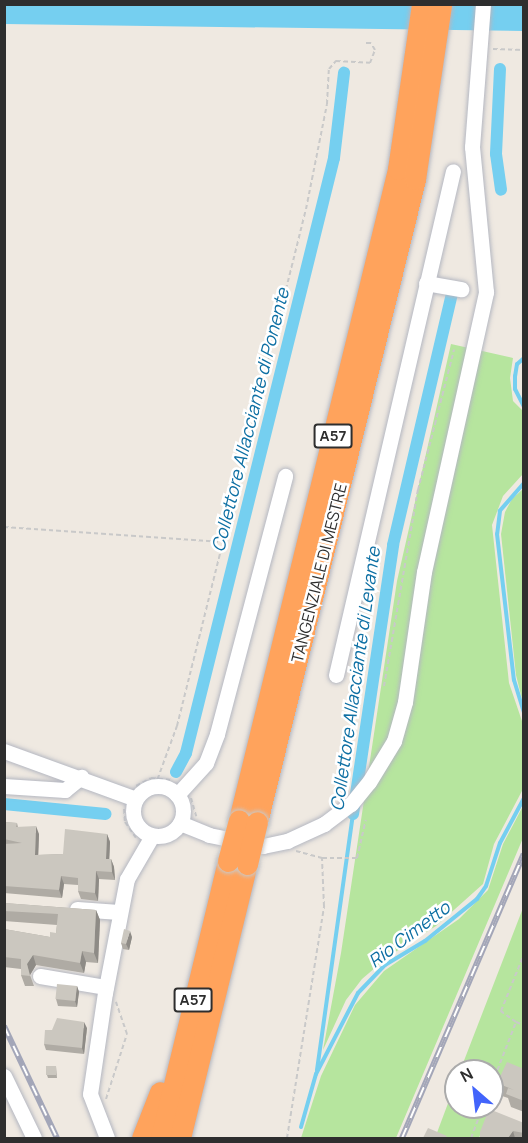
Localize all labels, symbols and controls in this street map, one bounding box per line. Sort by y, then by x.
water label: Collettore Allacciante di Ponente [207,286,293,554]
road number: A57 [314,424,352,448]
street label: TANGENZIALE DI MESTRE [287,481,351,665]
water label: Collettore Allacciante di Levante [326,546,384,812]
water label: Rio Cimetto [364,896,454,972]
road number: A57 [174,988,212,1012]
north arrow [444,1059,504,1119]
text: N [456,1062,477,1087]

